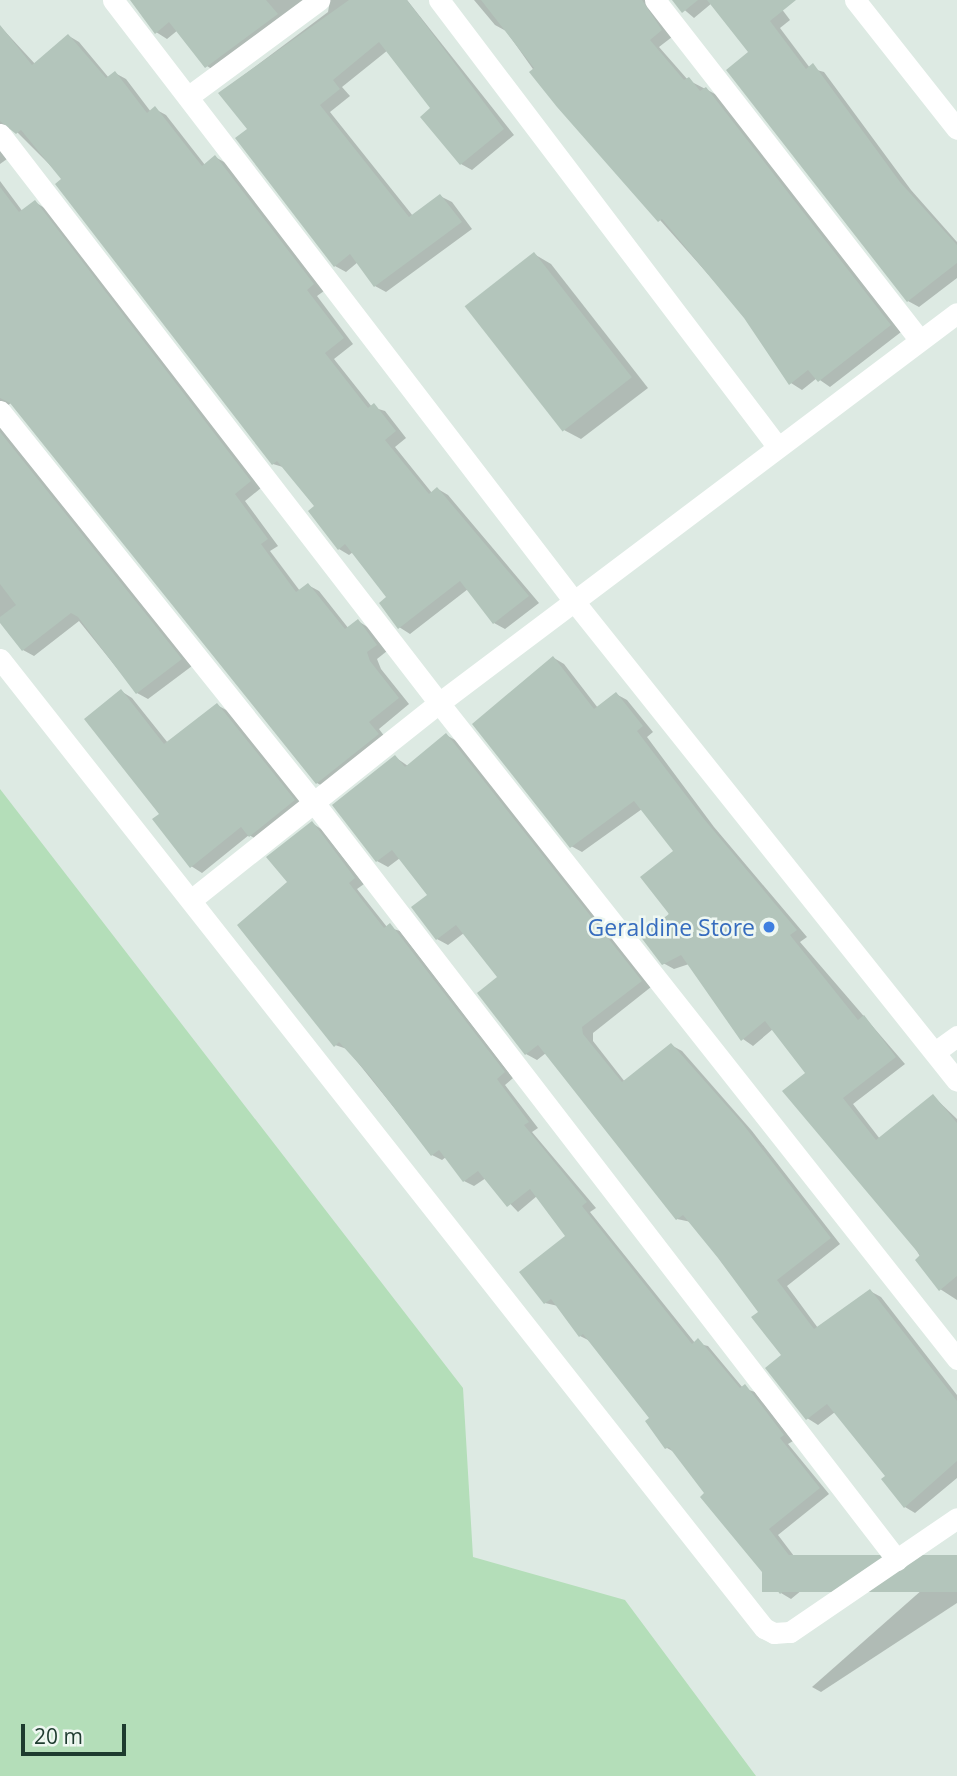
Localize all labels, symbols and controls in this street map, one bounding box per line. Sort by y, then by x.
place label: Geraldine Store [588,913,755,941]
marker: Geraldine Store [761,919,777,935]
scale bar [24,1710,130,1754]
text: 20 m [34,1722,83,1750]

